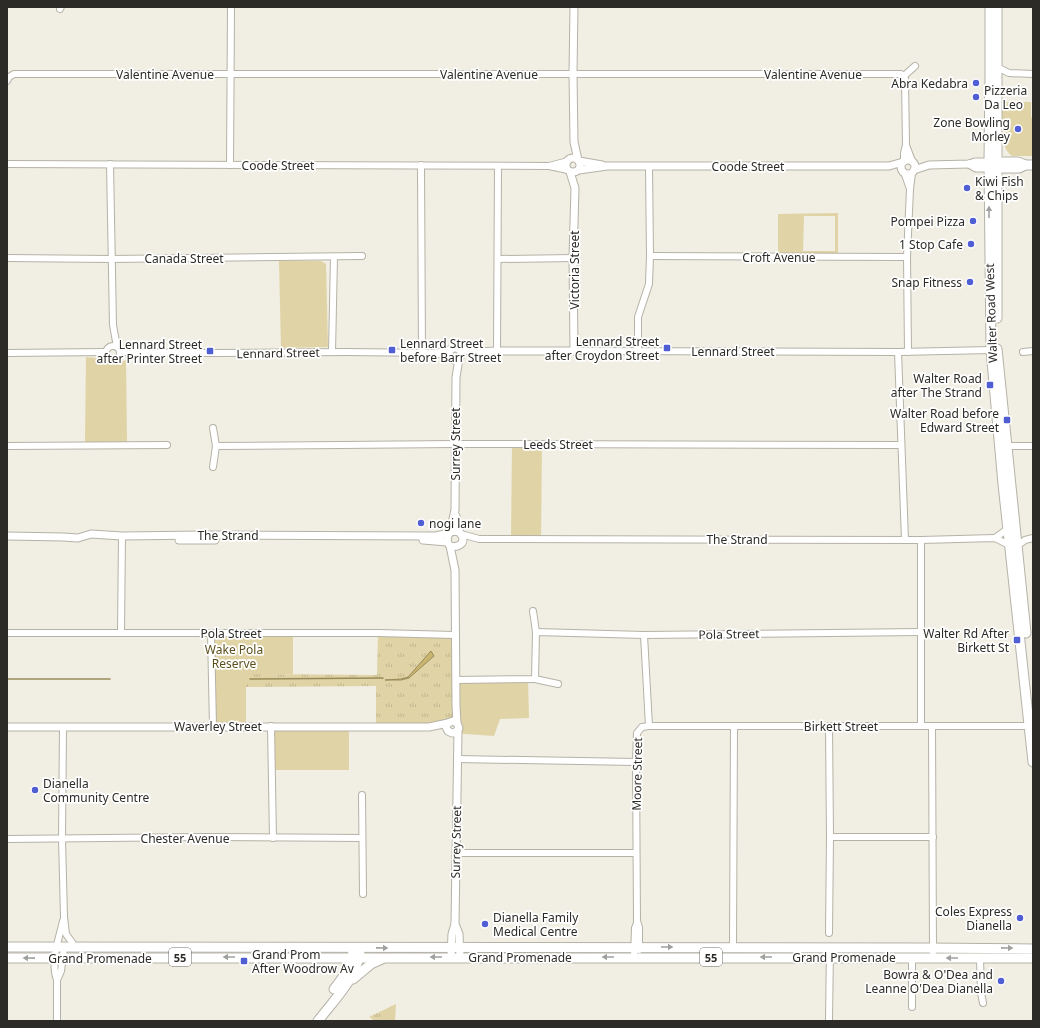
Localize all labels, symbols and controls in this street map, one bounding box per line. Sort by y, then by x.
street label: Valentine Avenue [116,66,214,83]
street label: Valentine Avenue [440,66,538,83]
street label: Valentine Avenue [764,66,862,83]
place label: Abra Kedabra [891,75,968,92]
marker: Abra Kedabra [971,78,981,88]
place label: Pizzeria Da Leo [984,82,1027,113]
marker: Pizzeria Da Leo [971,92,981,102]
place label: Zone Bowling Morley [933,114,1011,145]
marker: Zone Bowling Morley [1013,124,1023,134]
street label: Coode Street [242,157,315,174]
street label: Coode Street [712,158,785,175]
place label: Kiwi Fish & Chips [975,173,1024,204]
marker: Kiwi Fish & Chips [962,183,972,193]
one-way arrow [986,205,992,218]
place label: Pompei Pizza [891,213,965,230]
marker: Pompei Pizza [968,216,978,226]
street label: Victoria Street [566,230,583,310]
place label: 1 Stop Cafe [899,236,963,253]
marker: 1 Stop Cafe [966,239,976,249]
street label: Croft Avenue [742,249,816,266]
street label: Canada Street [144,250,224,267]
street label: Walter Road West [981,262,1001,363]
place label: Snap Fitness [891,274,962,291]
marker: Snap Fitness [965,277,975,287]
place label: Lennard Street after Croydon Street [545,333,660,364]
place label: Lennard Street before Barr Street [400,335,502,366]
place label: Lennard Street after Printer Street [97,336,203,367]
marker: Lennard Street after Croydon Street [662,343,672,353]
street label: Lennard Street [691,343,775,360]
street label: Lennard Street [236,344,320,362]
marker: Lennard Street before Barr Street [387,345,397,355]
marker: Lennard Street after Printer Street [205,346,215,356]
place label: Walter Road after The Strand [891,370,982,401]
marker: Walter Road after The Strand [985,380,995,390]
place label: Walter Road before Edward Street [890,405,1000,436]
street label: Surrey Street [447,407,464,480]
marker: Walter Road before Edward Street [1002,415,1012,425]
street label: Leeds Street [523,436,593,453]
place label: nogi lane [429,515,482,532]
marker: nogi lane [416,518,426,528]
street label: The Strand [197,527,259,544]
street label: The Strand [706,531,768,548]
street label: Pola Street [201,625,262,642]
street label: Pola Street [698,625,760,643]
place label: Walter Rd After Birkett St [923,625,1010,656]
marker: Walter Rd After Birkett St [1012,635,1022,645]
park label: Wake Pola Reserve [205,641,263,672]
street label: Waverley Street [174,718,263,735]
street label: Birkett Street [804,718,879,735]
street label: Moore Street [628,736,646,811]
place label: Dianella Community Centre [43,775,150,806]
marker: Dianella Community Centre [30,785,40,795]
street label: Surrey Street [447,805,465,879]
street label: Chester Avenue [141,830,230,847]
place label: Coles Express Dianella [935,903,1012,934]
place label: Dianella Family Medical Centre [493,909,579,940]
marker: Coles Express Dianella [1015,913,1025,923]
marker: Dianella Family Medical Centre [480,919,490,929]
one-way arrow [661,944,674,950]
one-way arrow [376,945,389,951]
one-way arrow [1001,945,1013,952]
place label: Grand Prom After Woodrow Av [252,946,355,977]
road number: 55 [169,948,191,966]
road number: 55 [700,948,722,966]
street label: Grand Promenade [468,949,572,966]
street label: Grand Promenade [792,949,896,966]
street label: Grand Promenade [48,950,152,967]
one-way arrow [222,954,235,960]
one-way arrow [429,954,442,960]
one-way arrow [601,954,614,960]
one-way arrow [759,954,772,960]
one-way arrow [22,955,35,961]
one-way arrow [945,955,958,961]
marker: Grand Prom After Woodrow Av [239,956,249,966]
place label: Bowra & O'Dea and Leanne O'Dea Dianella [865,966,993,997]
marker: Bowra & O'Dea and Leanne O'Dea Dianella [996,976,1006,986]

